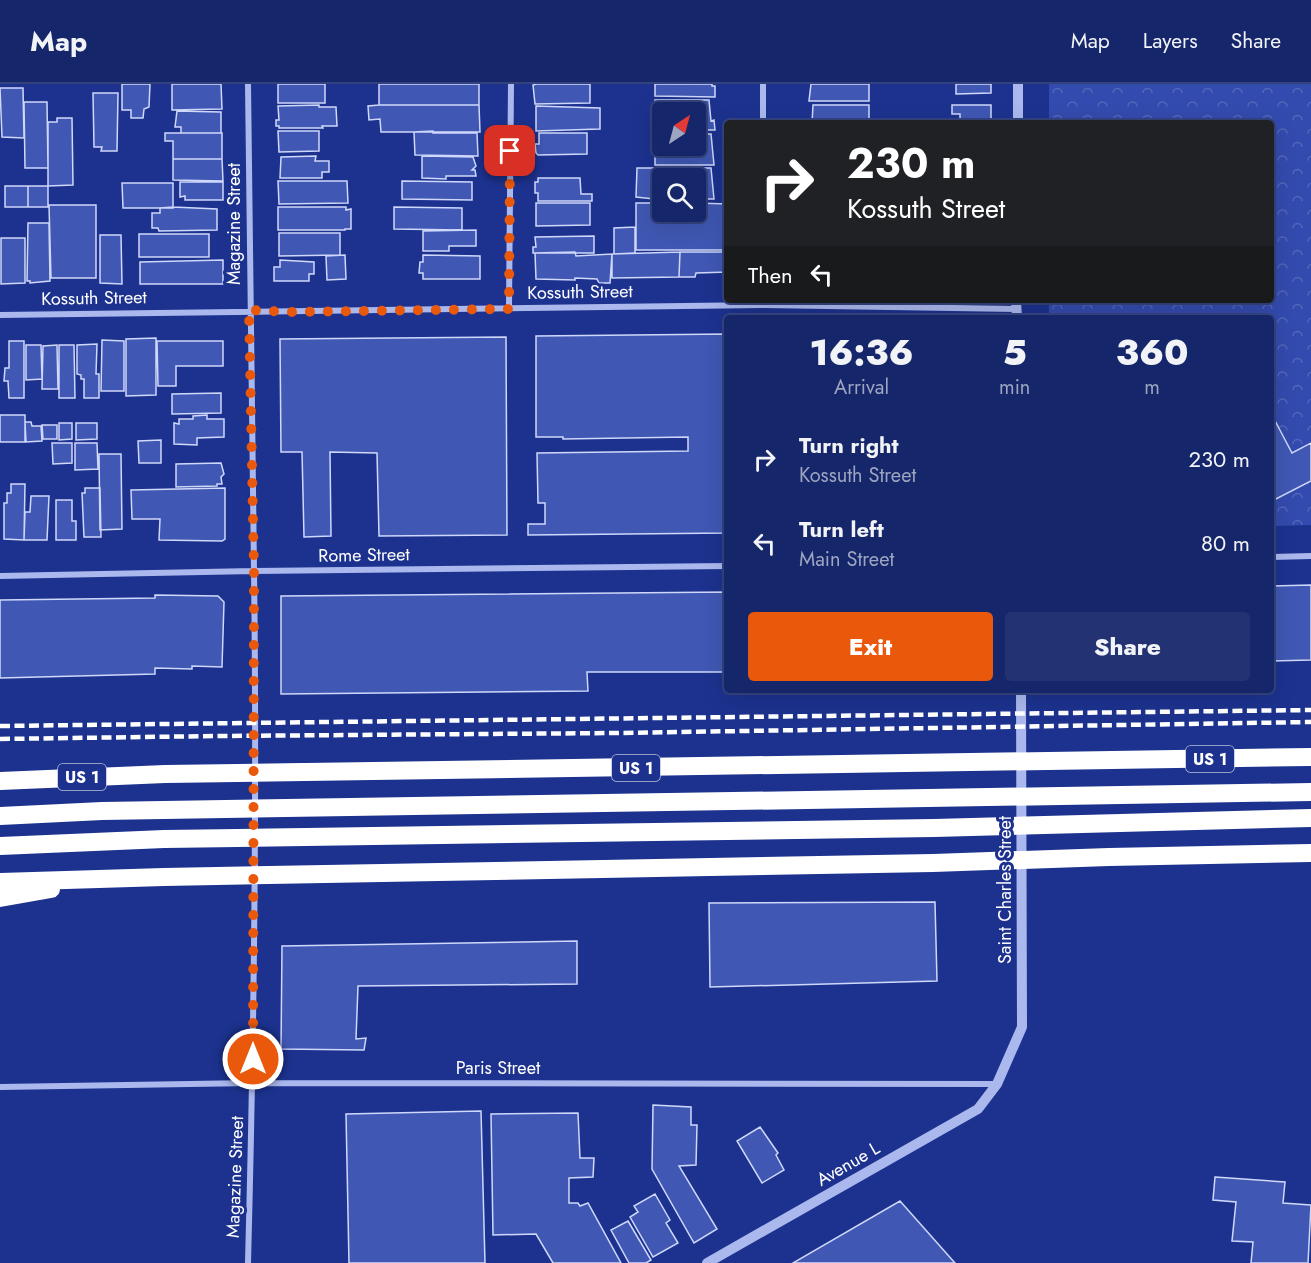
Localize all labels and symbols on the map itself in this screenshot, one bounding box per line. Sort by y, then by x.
north arrow [652,102,706,156]
pin [484,125,535,176]
street label: Magazine Street [221,162,247,285]
street label: Kossuth Street [527,278,634,306]
street label: Kossuth Street [41,284,148,312]
street label: Rome Street [318,541,411,569]
road number: US 1 [1186,746,1234,772]
road number: US 1 [612,755,660,781]
road number: US 1 [58,764,106,790]
street label: Saint Charles Street [992,815,1018,964]
position arrow [221,1027,285,1091]
street label: Paris Street [456,1055,541,1081]
street label: Magazine Street [220,1115,250,1239]
street label: Avenue L [811,1135,885,1193]

